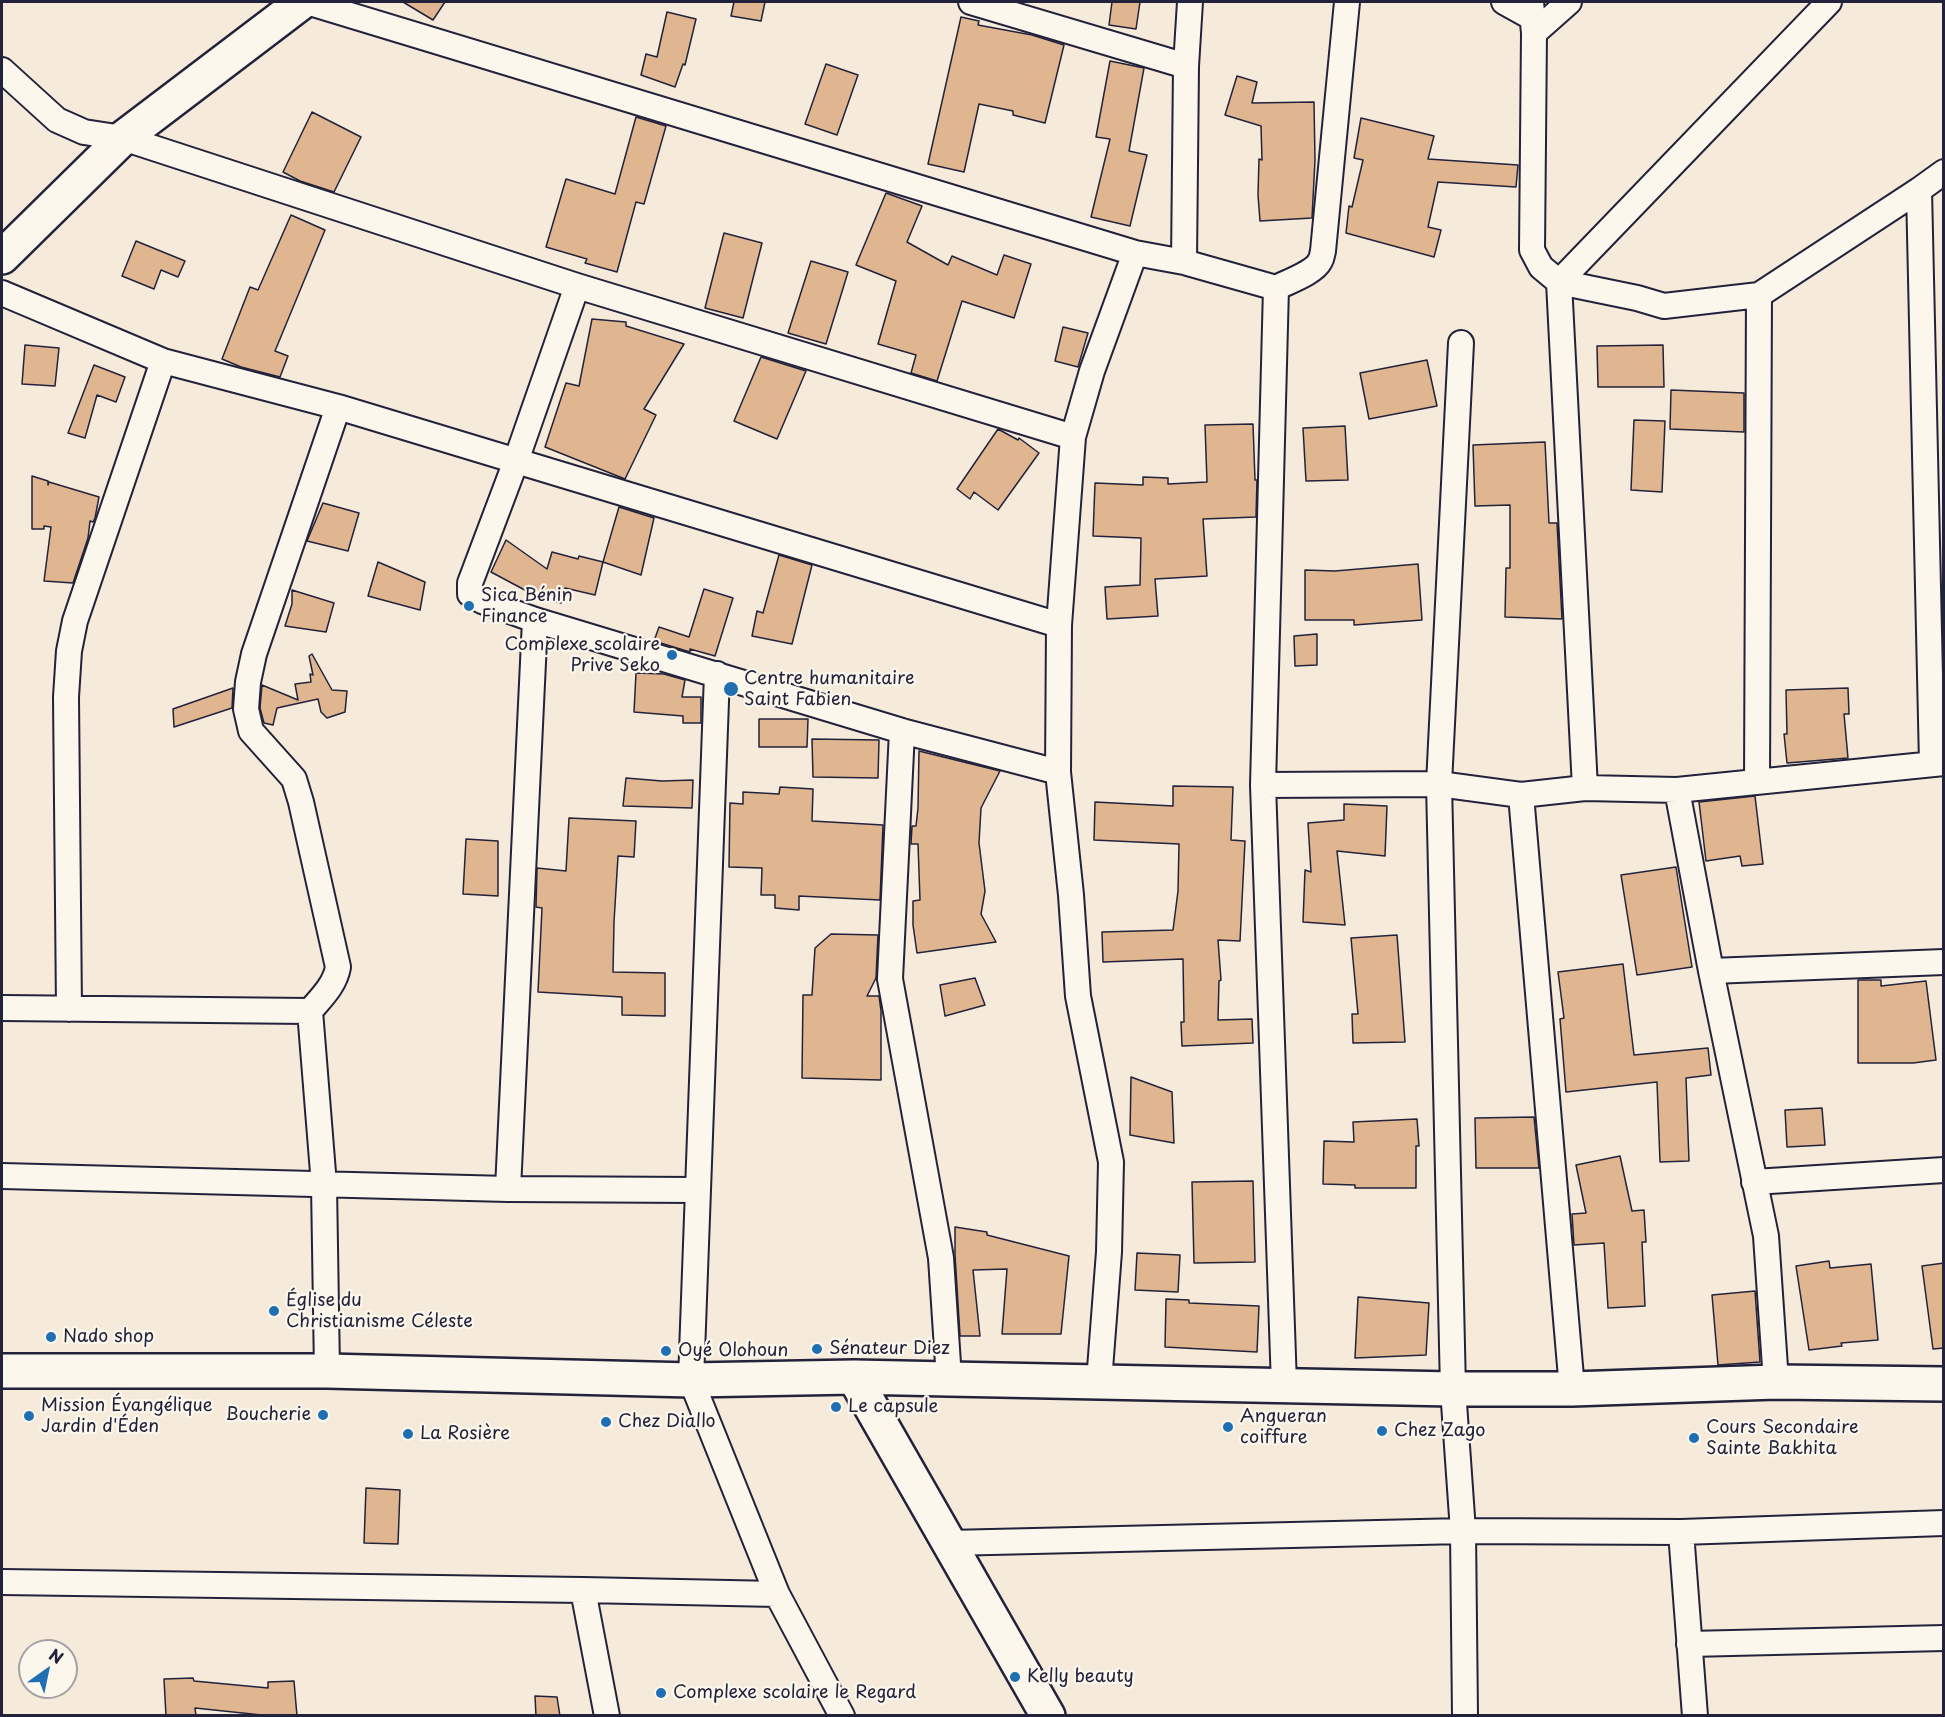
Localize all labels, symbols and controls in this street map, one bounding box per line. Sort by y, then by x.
place label: Sica Bénin Finance [481,585,573,628]
marker: Sica Bénin Finance [462,599,476,613]
place label: Complexe scolaire Prive Seko [504,634,660,676]
marker: Complexe scolaire Prive Seko [665,648,679,662]
place label: Centre humanitaire Saint Fabien [744,668,915,710]
marker: Centre humanitaire Saint Fabien [722,680,740,698]
place label: Église du Christianisme Céleste [286,1290,473,1332]
marker: Église du Christianisme Céleste [267,1304,281,1318]
place label: Nado shop [63,1326,154,1348]
marker: Nado shop [44,1330,58,1344]
place label: Sénateur Diez [829,1338,950,1360]
place label: Oyé Olohoun [678,1340,788,1362]
marker: Sénateur Diez [810,1342,824,1356]
marker: Oyé Olohoun [659,1344,673,1358]
place label: Mission Évangélique Jardin d'Éden [41,1395,212,1438]
place label: Le capsule [848,1396,938,1418]
marker: Le capsule [829,1400,843,1414]
place label: Boucherie [225,1404,311,1426]
place label: Angueran coiffure [1240,1406,1327,1448]
marker: Boucherie [316,1408,330,1422]
marker: Mission Évangélique Jardin d'Éden [22,1409,36,1423]
place label: Chez Diallo [618,1411,716,1433]
marker: Chez Diallo [599,1415,613,1429]
place label: Cours Secondaire Sainte Bakhita [1706,1417,1859,1460]
marker: Angueran coiffure [1221,1420,1235,1434]
place label: Chez Zago [1394,1420,1485,1442]
place label: La Rosière [420,1423,510,1445]
marker: Chez Zago [1375,1424,1389,1438]
marker: La Rosière [401,1427,415,1441]
marker: Cours Secondaire Sainte Bakhita [1687,1431,1701,1445]
north arrow [18,1639,78,1699]
text: N [45,1642,69,1669]
place label: Kelly beauty [1027,1666,1134,1688]
marker: Kelly beauty [1008,1670,1022,1684]
place label: Complexe scolaire le Regard [673,1682,916,1704]
marker: Complexe scolaire le Regard [654,1686,668,1700]

